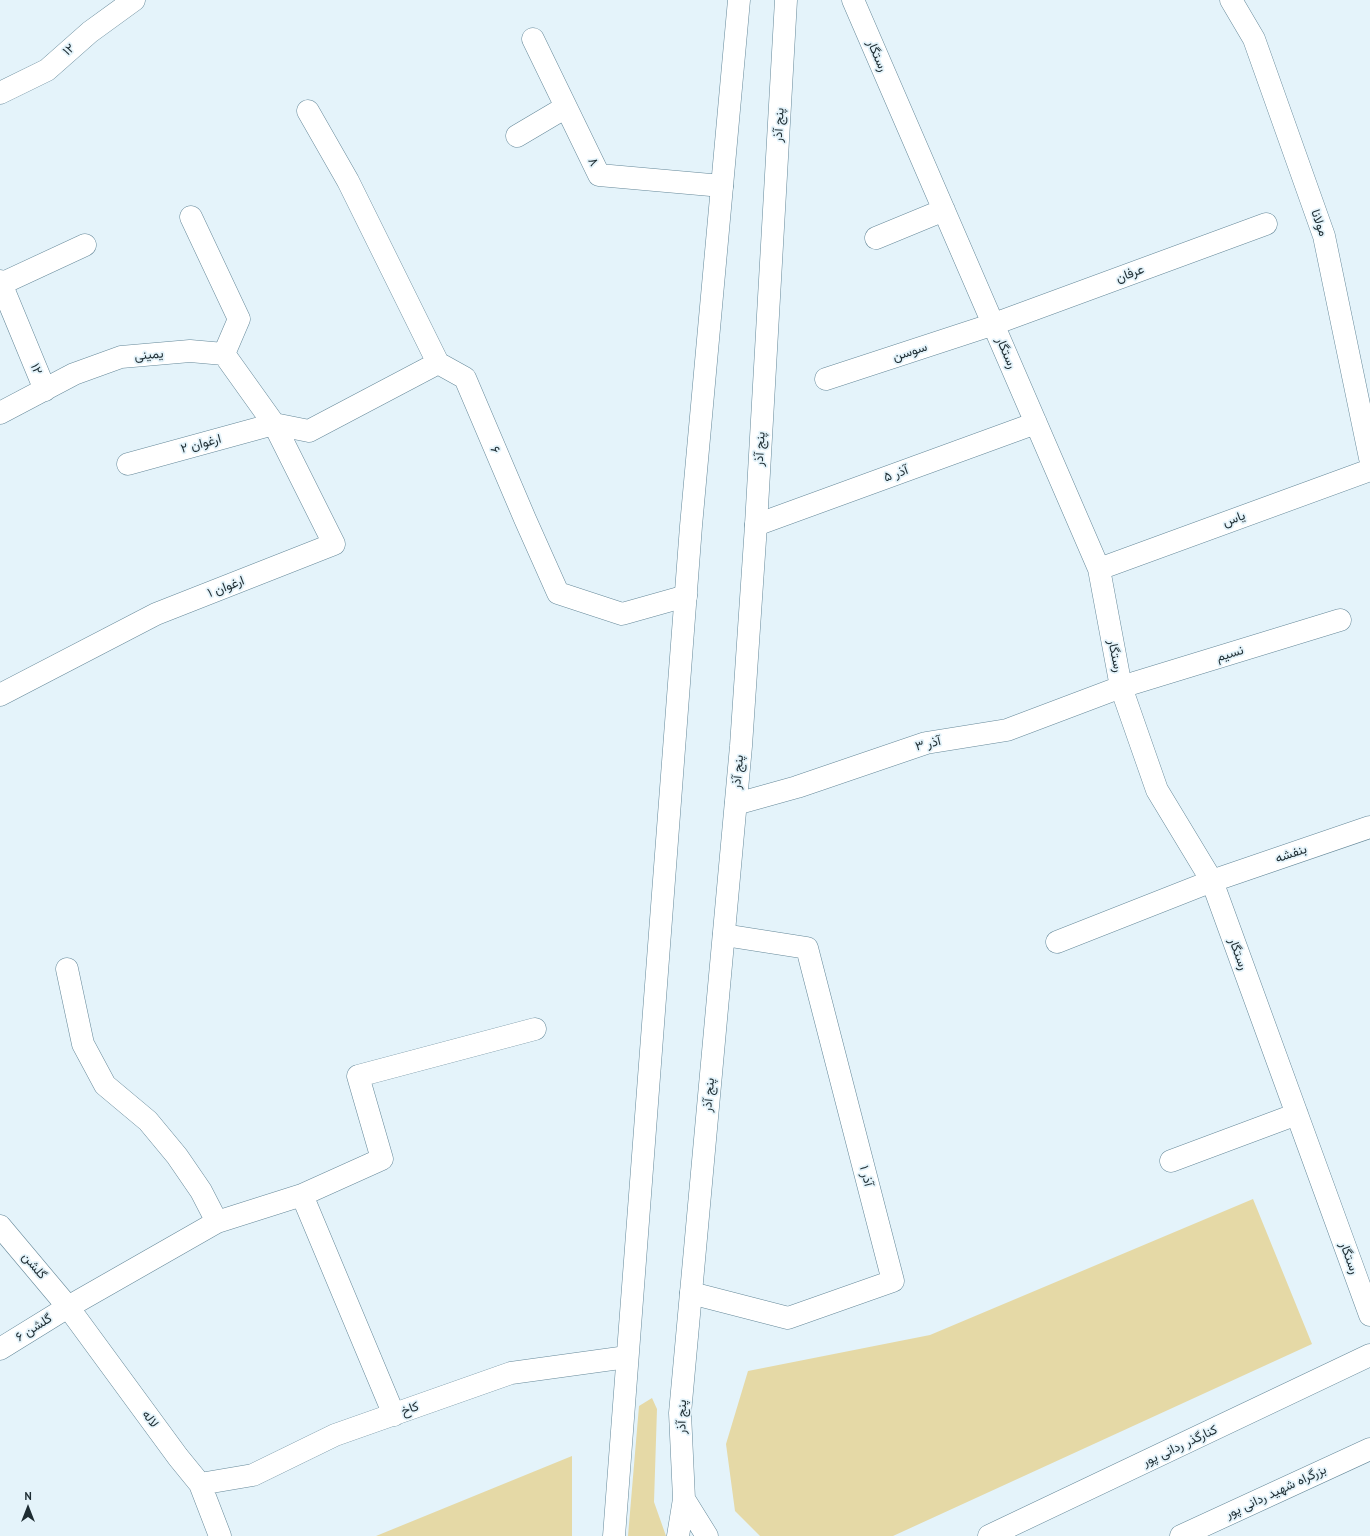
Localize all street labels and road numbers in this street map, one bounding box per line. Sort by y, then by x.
street label: رستگار [863,38,891,74]
street label: ۱۲ [60,41,78,59]
street label: پنج آذر [770,107,788,143]
street label: ۸ [584,155,602,169]
street label: مولانا [1307,208,1331,238]
street label: عرفان [1114,262,1146,286]
street label: رستگار [992,335,1020,371]
street label: سوسن [891,339,929,365]
street label: یمینی [134,346,164,364]
street label: ۱۲ [27,361,45,377]
street label: ارغوان ۲ [179,431,223,457]
street label: پنج آذر [751,431,769,467]
street label: ۶ [487,444,503,456]
street label: آذر ۵ [882,462,910,486]
street label: یاس [1221,508,1247,530]
street label: ارغوان ۱ [205,573,247,601]
street label: رستگار [1104,638,1126,674]
street label: نسیم [1215,643,1245,665]
street label: آذر ۳ [914,733,942,755]
street label: پنج آذر [729,754,747,790]
street label: بنفشه [1273,841,1309,867]
street label: رستگار [1225,936,1251,972]
street label: پنج آذر [700,1077,718,1113]
street label: آذر ۱ [856,1164,876,1188]
street label: رستگار [1336,1240,1362,1276]
street label: گلشن [18,1249,50,1283]
street label: گلشن ۶ [13,1311,55,1345]
street label: کاخ [399,1399,421,1419]
street label: پنج آذر [674,1400,690,1434]
street label: لاله [138,1407,162,1431]
street label: کنارگذر ردانی پور [1140,1422,1220,1470]
street label: بزرگراه شهید ردانی پور [1223,1462,1329,1522]

